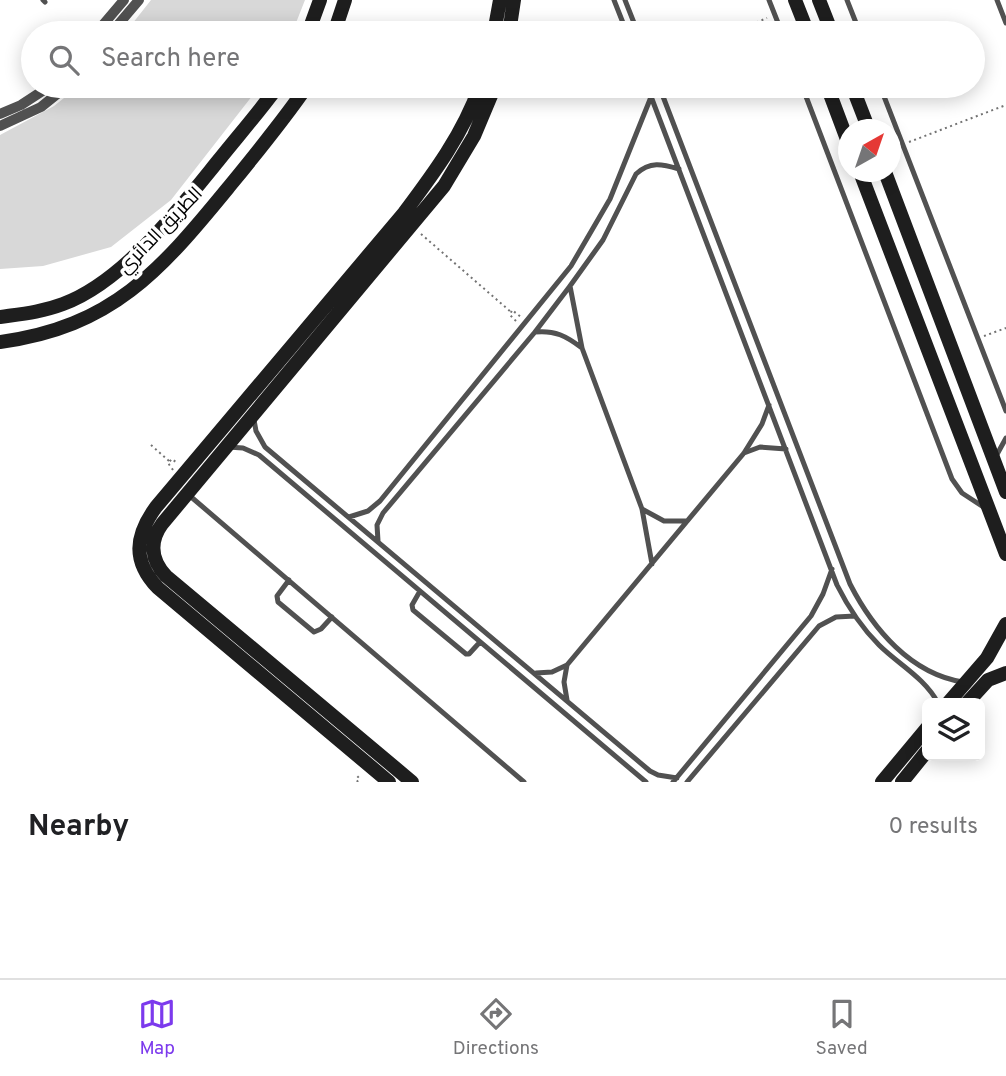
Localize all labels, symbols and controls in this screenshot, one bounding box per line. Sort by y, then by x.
search box [21,21,985,98]
icon: search [45,41,83,79]
text: Search here [101,43,240,76]
north arrow [838,119,901,182]
street label: الطريق الدائري [114,182,209,280]
map controls [922,698,985,761]
button: layers [922,698,985,761]
text: Nearby [28,809,129,846]
text: 0 results [889,813,978,842]
tab: Map [138,995,176,1061]
tab: Directions [453,995,539,1061]
tab: Saved [816,995,868,1061]

